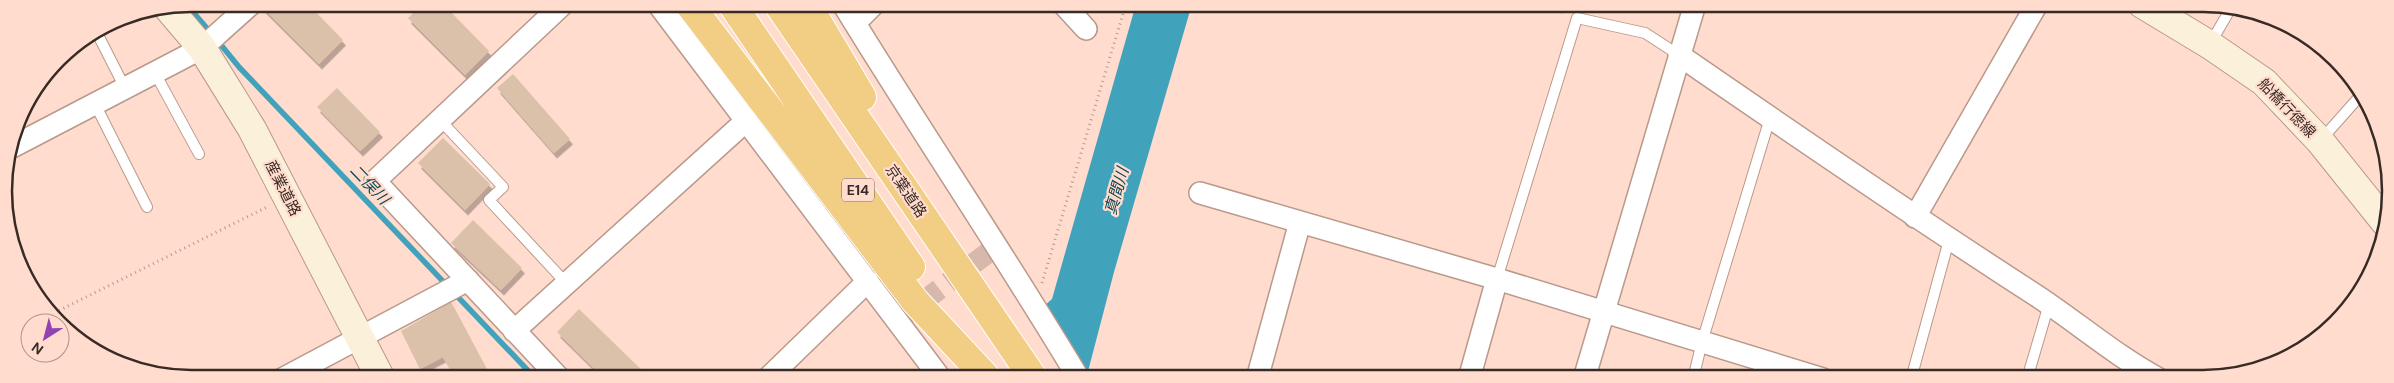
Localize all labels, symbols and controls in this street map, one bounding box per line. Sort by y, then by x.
street label: 船橋行徳線 [2254,74,2320,142]
street label: 産業道路 [260,157,306,219]
water label: 二俣川 [345,160,395,210]
street label: 京葉道路 [881,161,931,221]
water label: 真間川 [1100,163,1134,217]
road number: E14 [842,178,874,202]
north arrow [20,313,70,363]
text: N [28,338,47,359]

